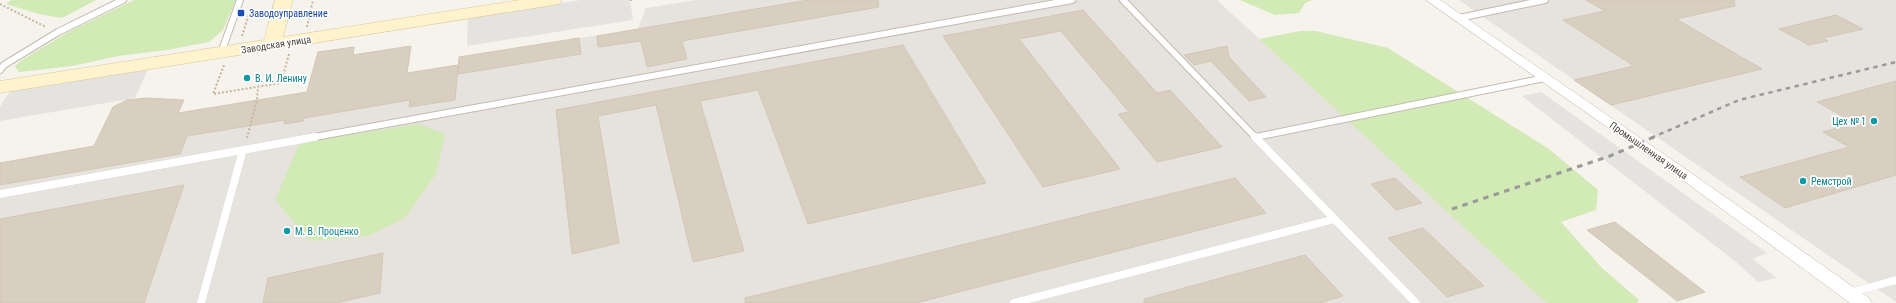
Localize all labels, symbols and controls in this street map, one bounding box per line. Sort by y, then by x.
marker: Заводоуправление [236,8,246,18]
place label: Заводоуправление [249,8,328,19]
street label: Заводская улица [240,34,312,55]
marker: В. И. Ленину [242,73,252,83]
place label: В. И. Ленину [255,73,307,84]
place label: Цех № 1 [1832,116,1866,127]
marker: Цех № 1 [1869,116,1879,126]
street label: Промышленная улица [1608,119,1690,182]
marker: Ремстрой [1798,176,1808,186]
place label: Ремстрой [1811,176,1852,187]
marker: М. В. Проценко [282,226,292,236]
place label: М. В. Проценко [295,226,359,237]

